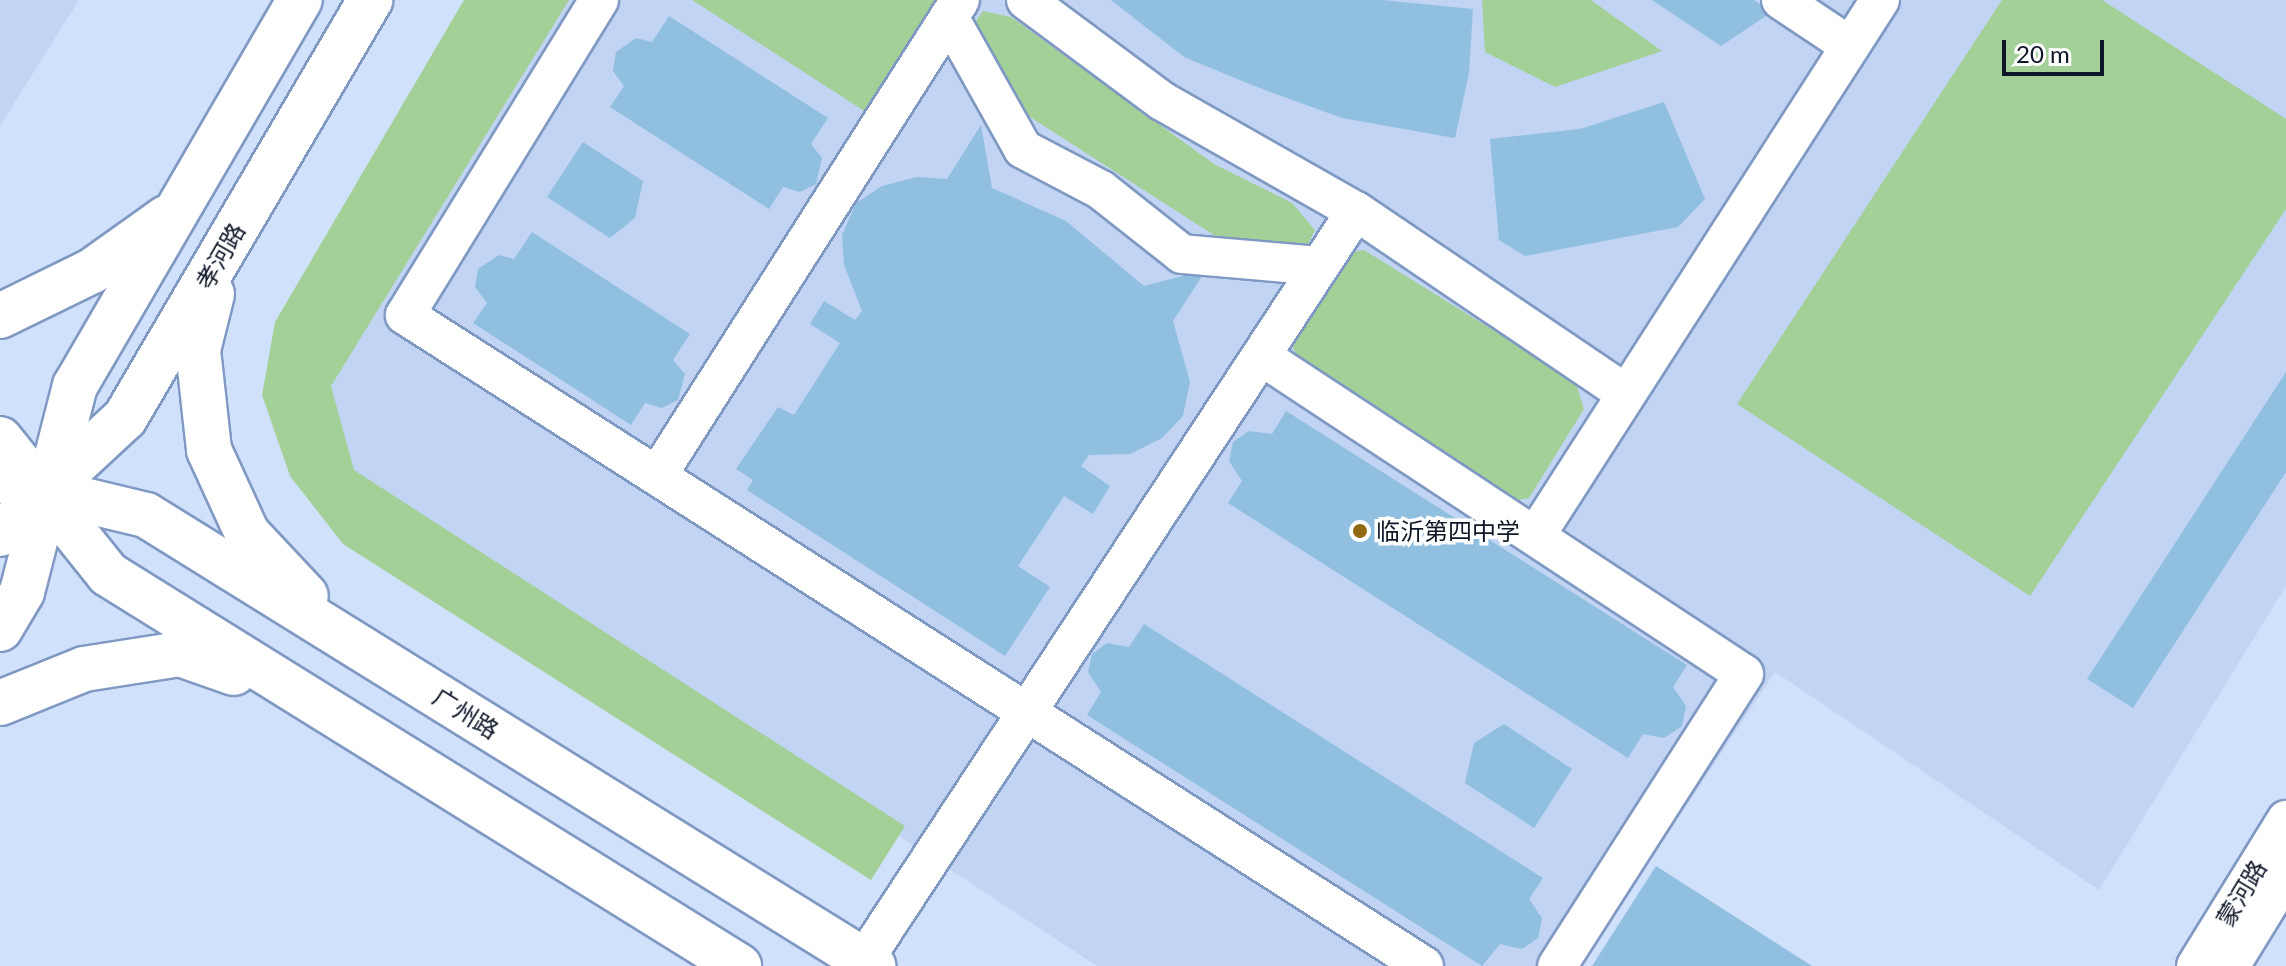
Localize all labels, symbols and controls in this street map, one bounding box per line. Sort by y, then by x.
scale bar [2006,24,2108,74]
text: 20 m [2016,39,2070,68]
street label: 孝河路 [190,218,250,294]
place label: 临沂第四中学 [1376,517,1520,545]
marker: 临沂第四中学 [1351,522,1369,540]
street label: 广州路 [428,682,504,744]
street label: 蒙河路 [2210,855,2272,931]

